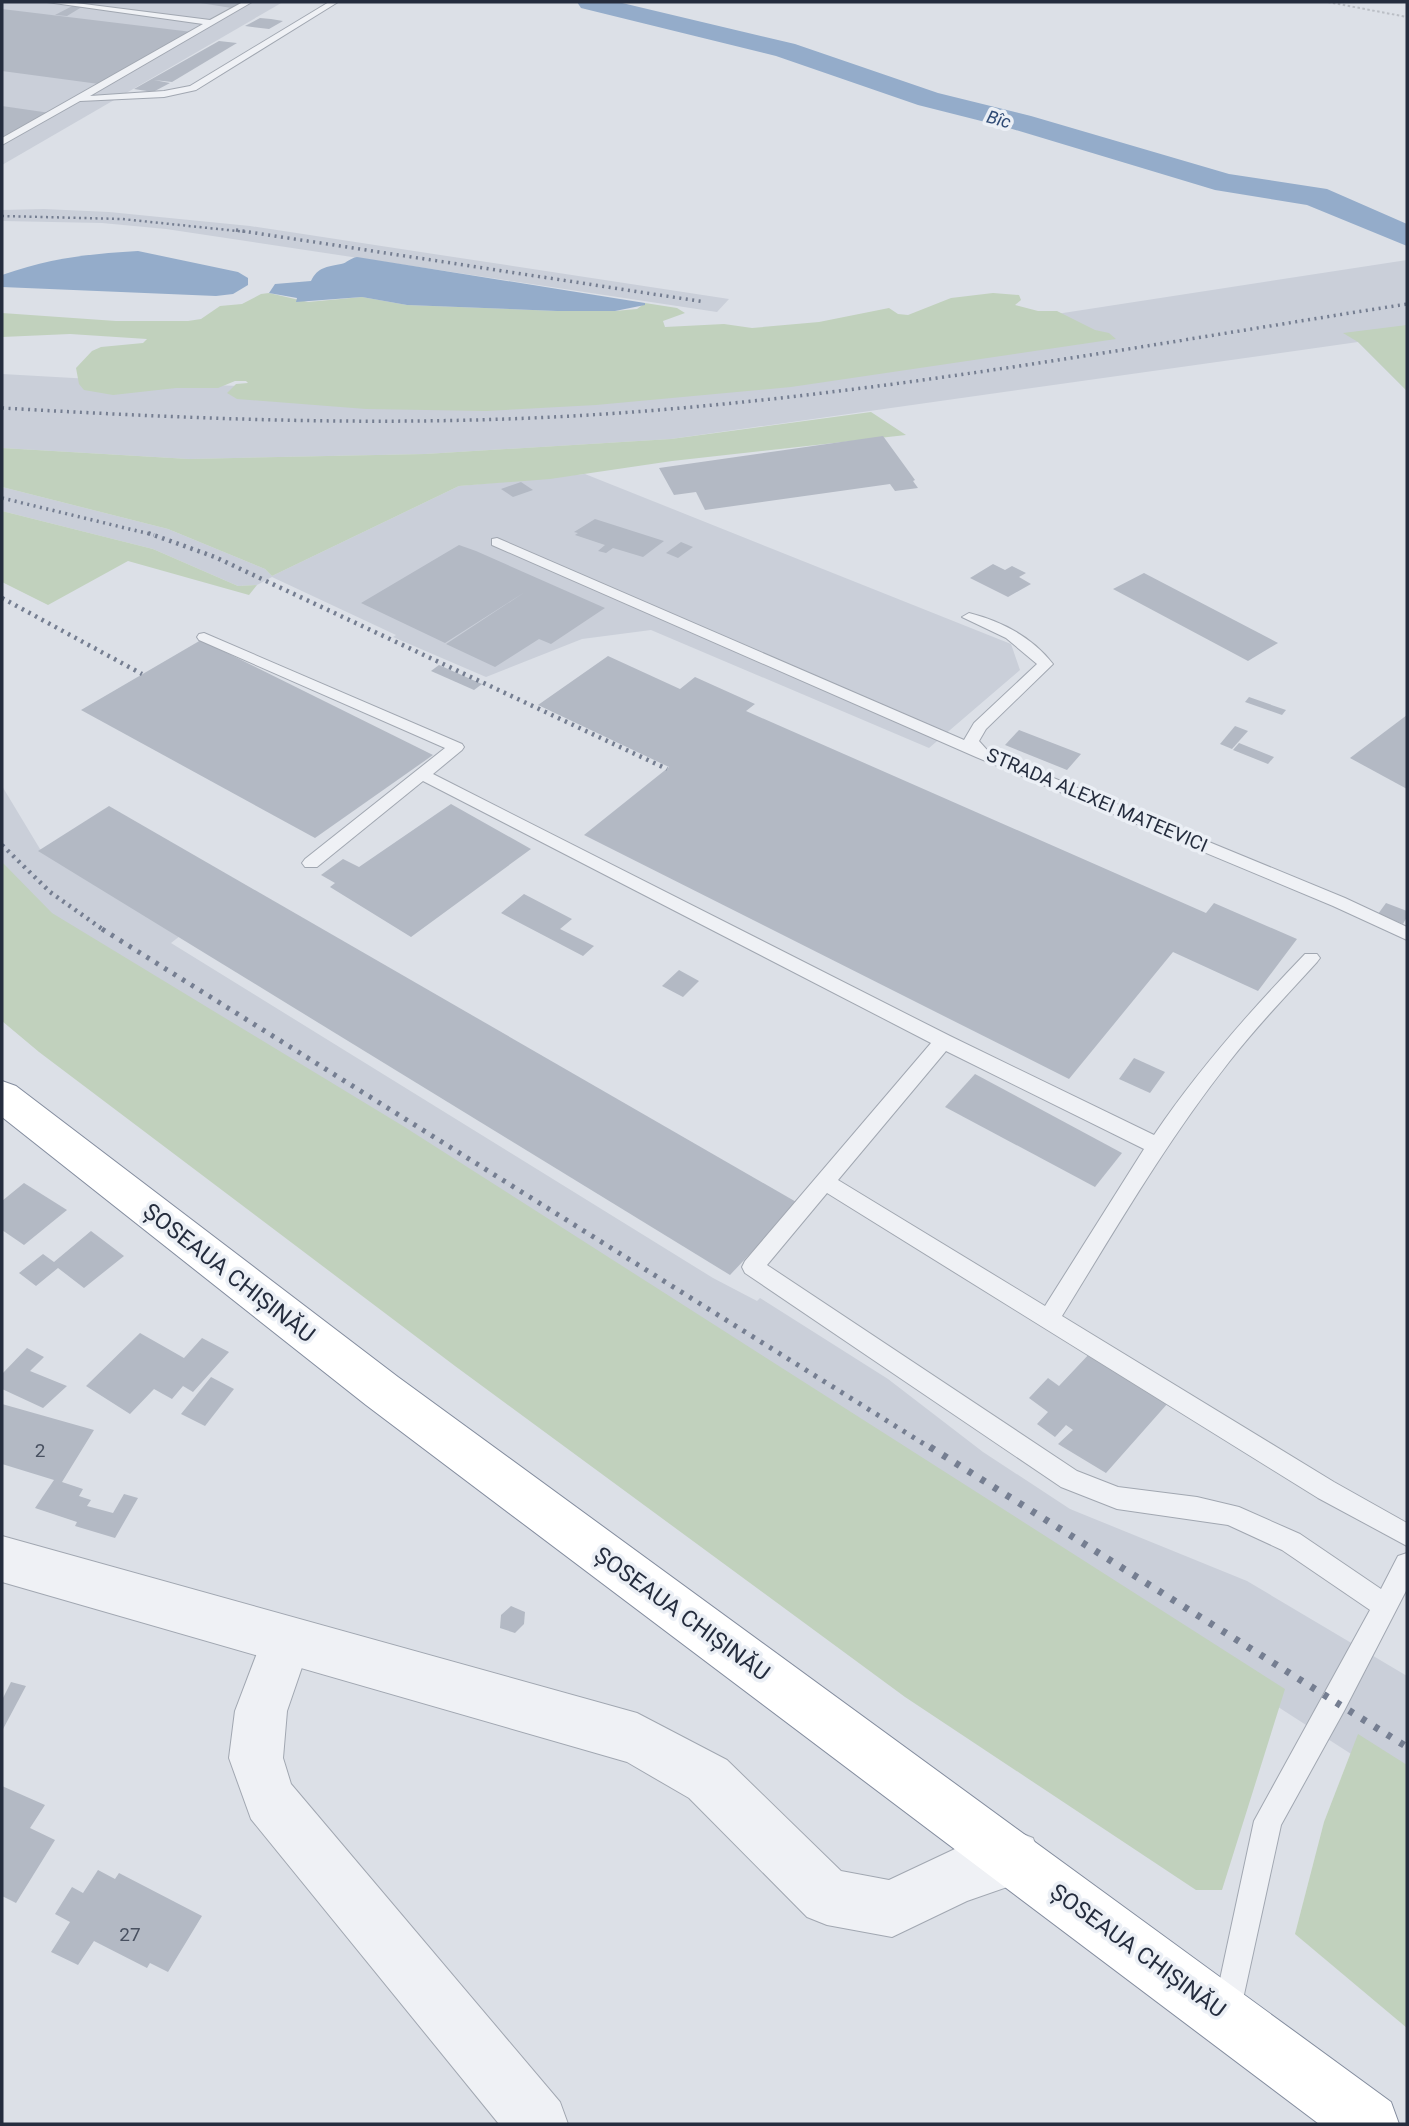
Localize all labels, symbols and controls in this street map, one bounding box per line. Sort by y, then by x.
water label: Bîc [984,106,1014,132]
street label: STRADA ALEXEI MATEEVICI [983,743,1211,857]
street label: ȘOSEAUA CHIȘINĂU [138,1197,321,1348]
house number: 2 [35,1439,45,1462]
street label: ȘOSEAUA CHIȘINĂU [589,1540,776,1687]
street label: ȘOSEAUA CHIȘINĂU [1045,1877,1232,2024]
house number: 27 [119,1923,141,1946]

